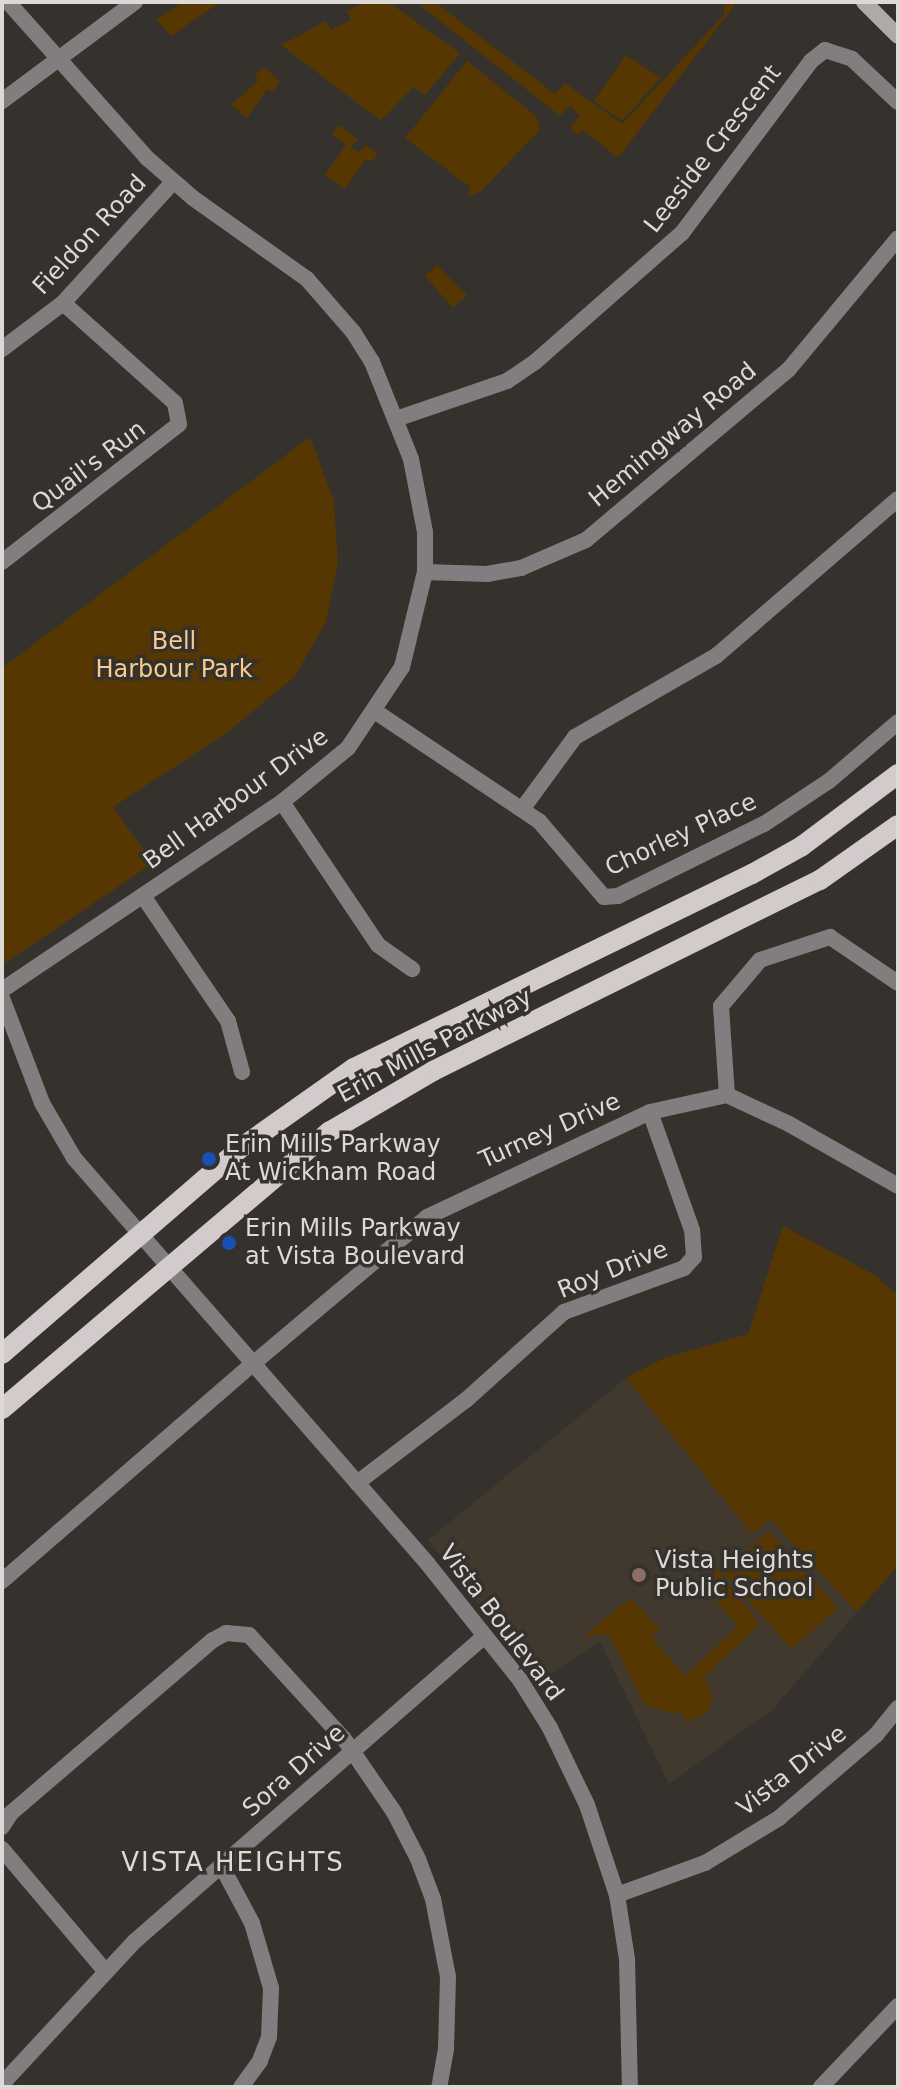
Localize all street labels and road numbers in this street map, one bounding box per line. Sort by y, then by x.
street label: Leeside Crescent [638,59,788,239]
street label: Fieldon Road [27,169,153,301]
street label: Hemingway Road [583,357,763,513]
street label: Quail's Run [26,415,152,519]
street label: Bell Harbour Drive [138,722,334,876]
street label: Chorley Place [601,787,761,883]
street label: Erin Mills Parkway [333,983,537,1109]
street label: Turney Drive [475,1087,625,1175]
street label: Roy Drive [554,1235,672,1305]
street label: Vista Boulevard [433,1539,569,1707]
street label: Sora Drive [237,1719,351,1823]
street label: Vista Drive [732,1719,852,1823]

